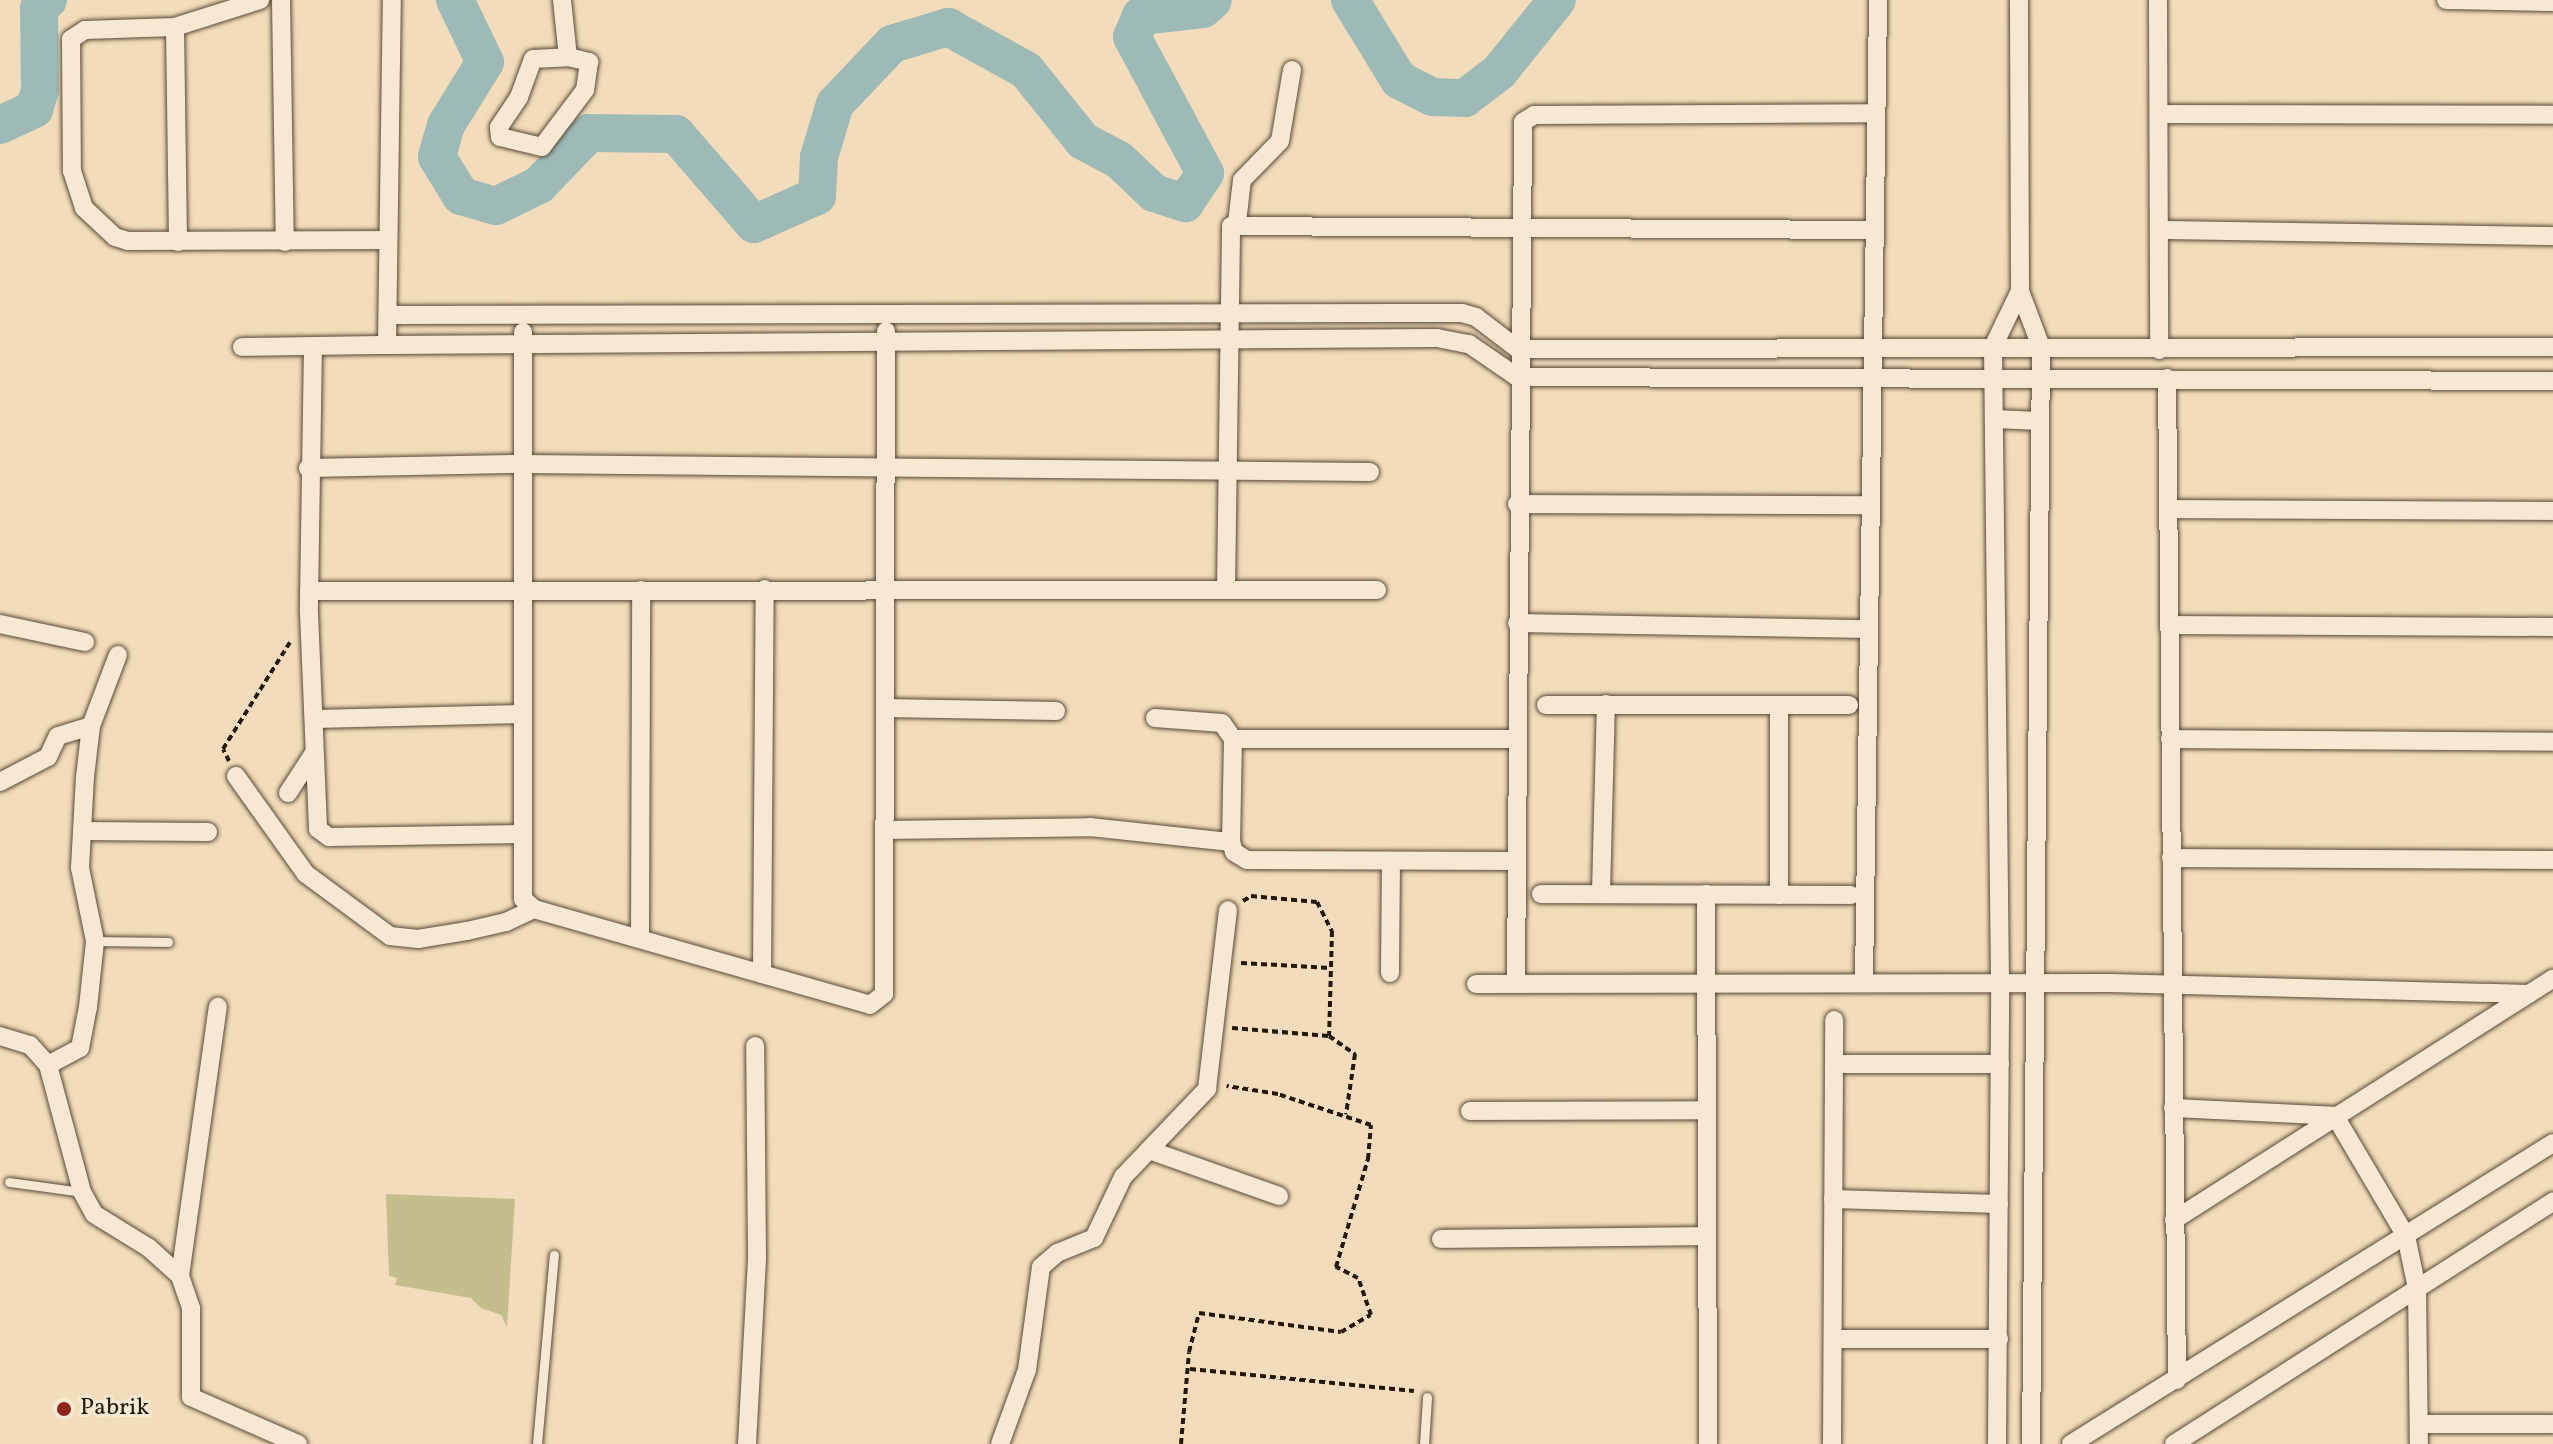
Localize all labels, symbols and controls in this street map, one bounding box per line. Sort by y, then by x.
place label: Pabrik [80,1395,149,1423]
marker: Pabrik [55,1400,73,1418]

